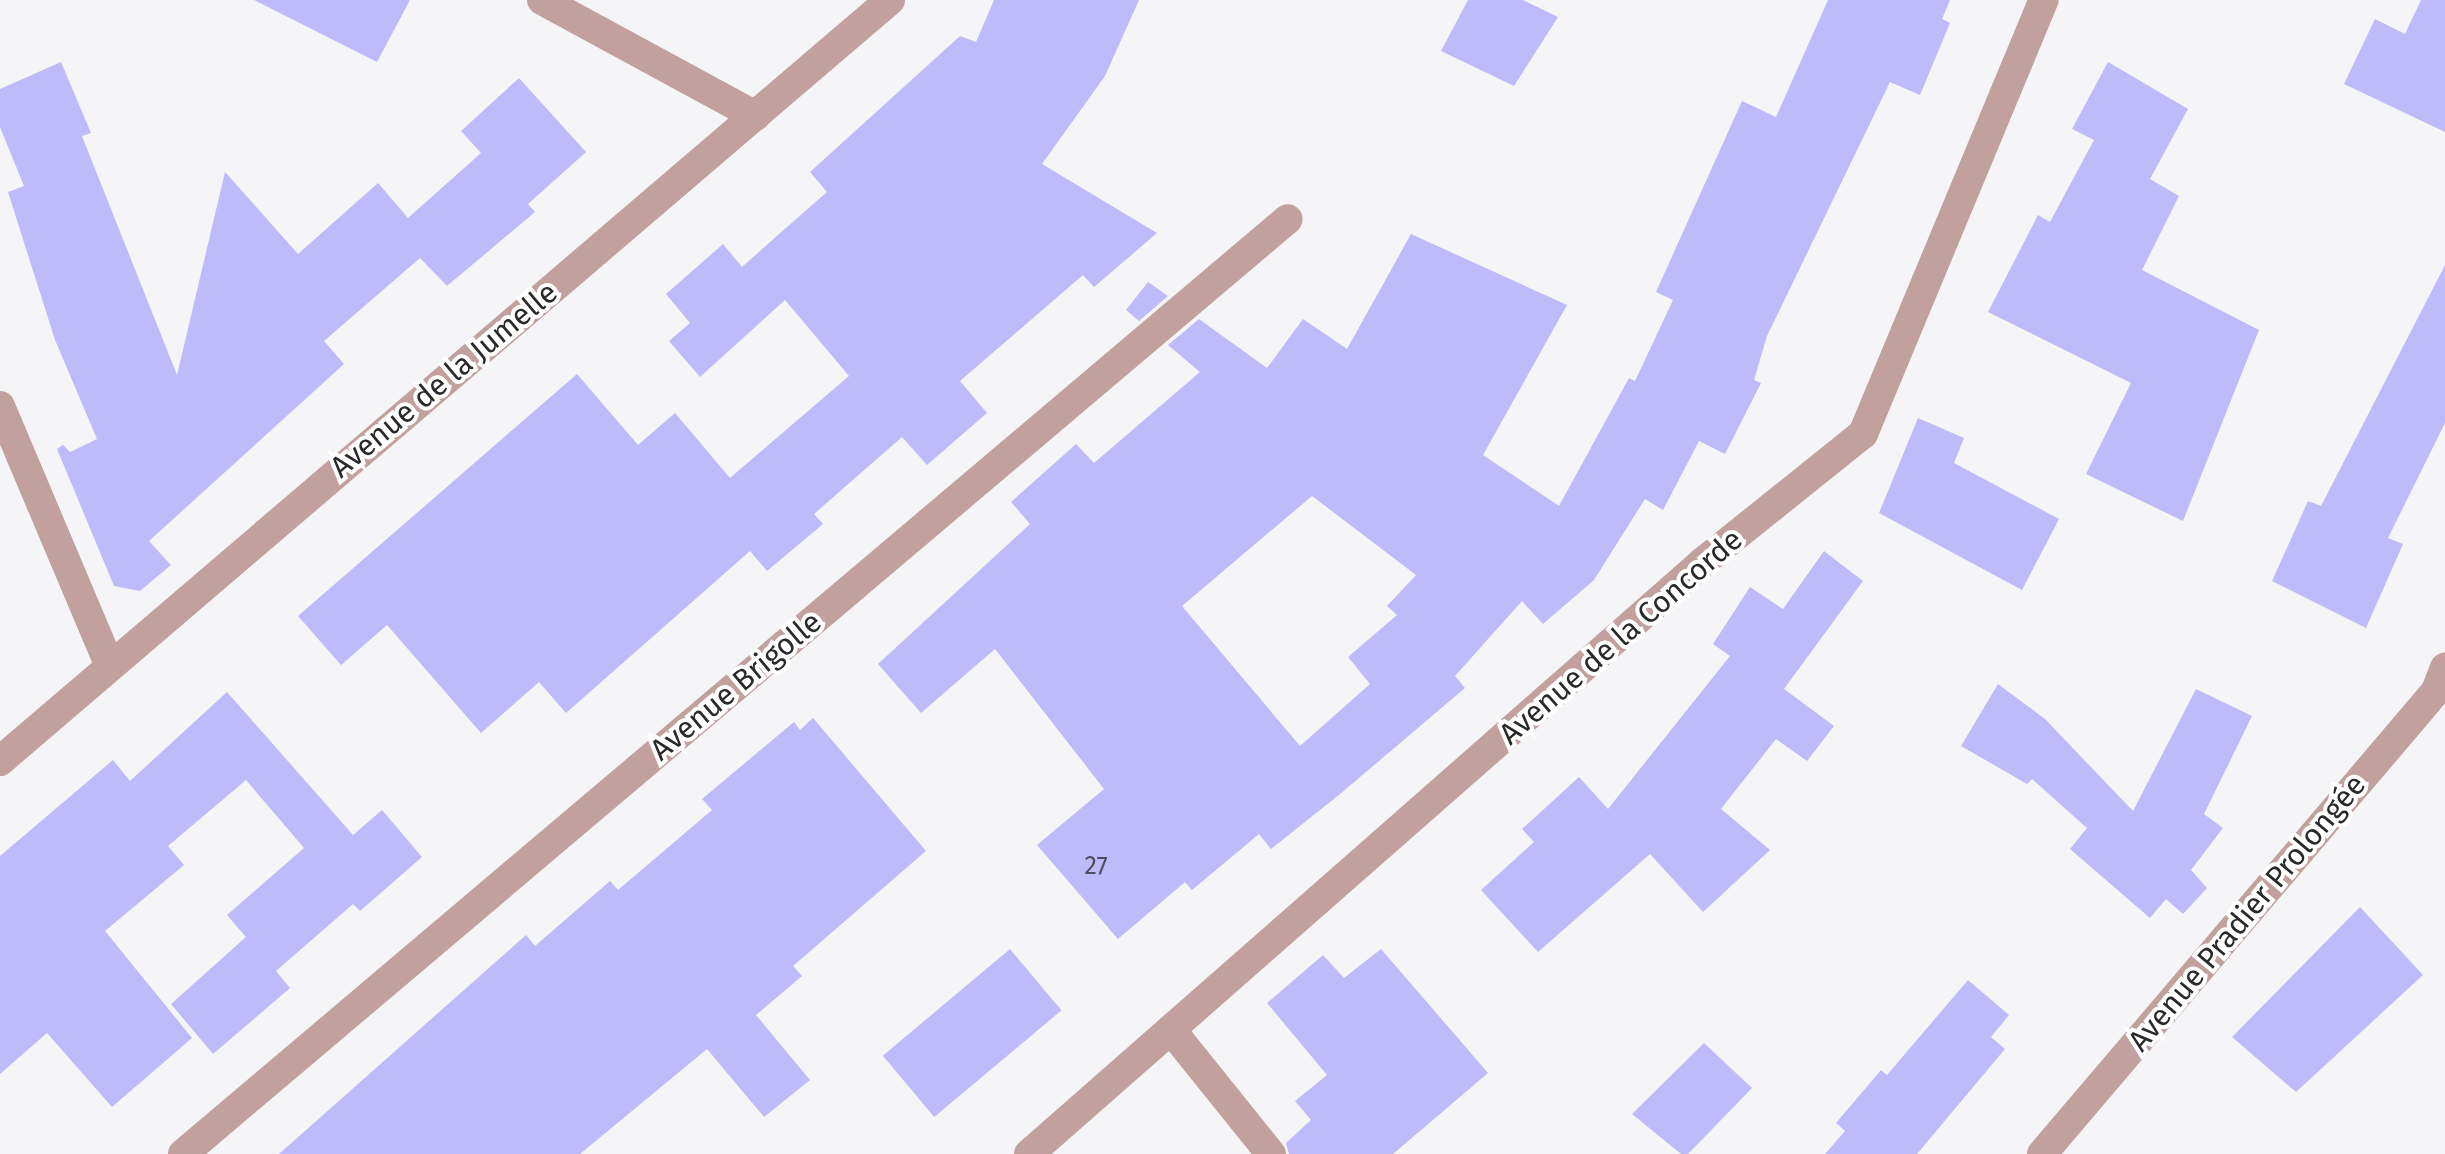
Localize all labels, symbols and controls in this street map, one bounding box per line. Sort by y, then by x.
street label: Avenue de la Jumelle [323,275,565,485]
street label: Avenue de la Concorde [1492,522,1750,752]
street label: Avenue Brigolle [643,604,829,768]
street label: Avenue Pradier Prolongée [2121,767,2373,1059]
house number: 27 [1084,851,1108,881]

